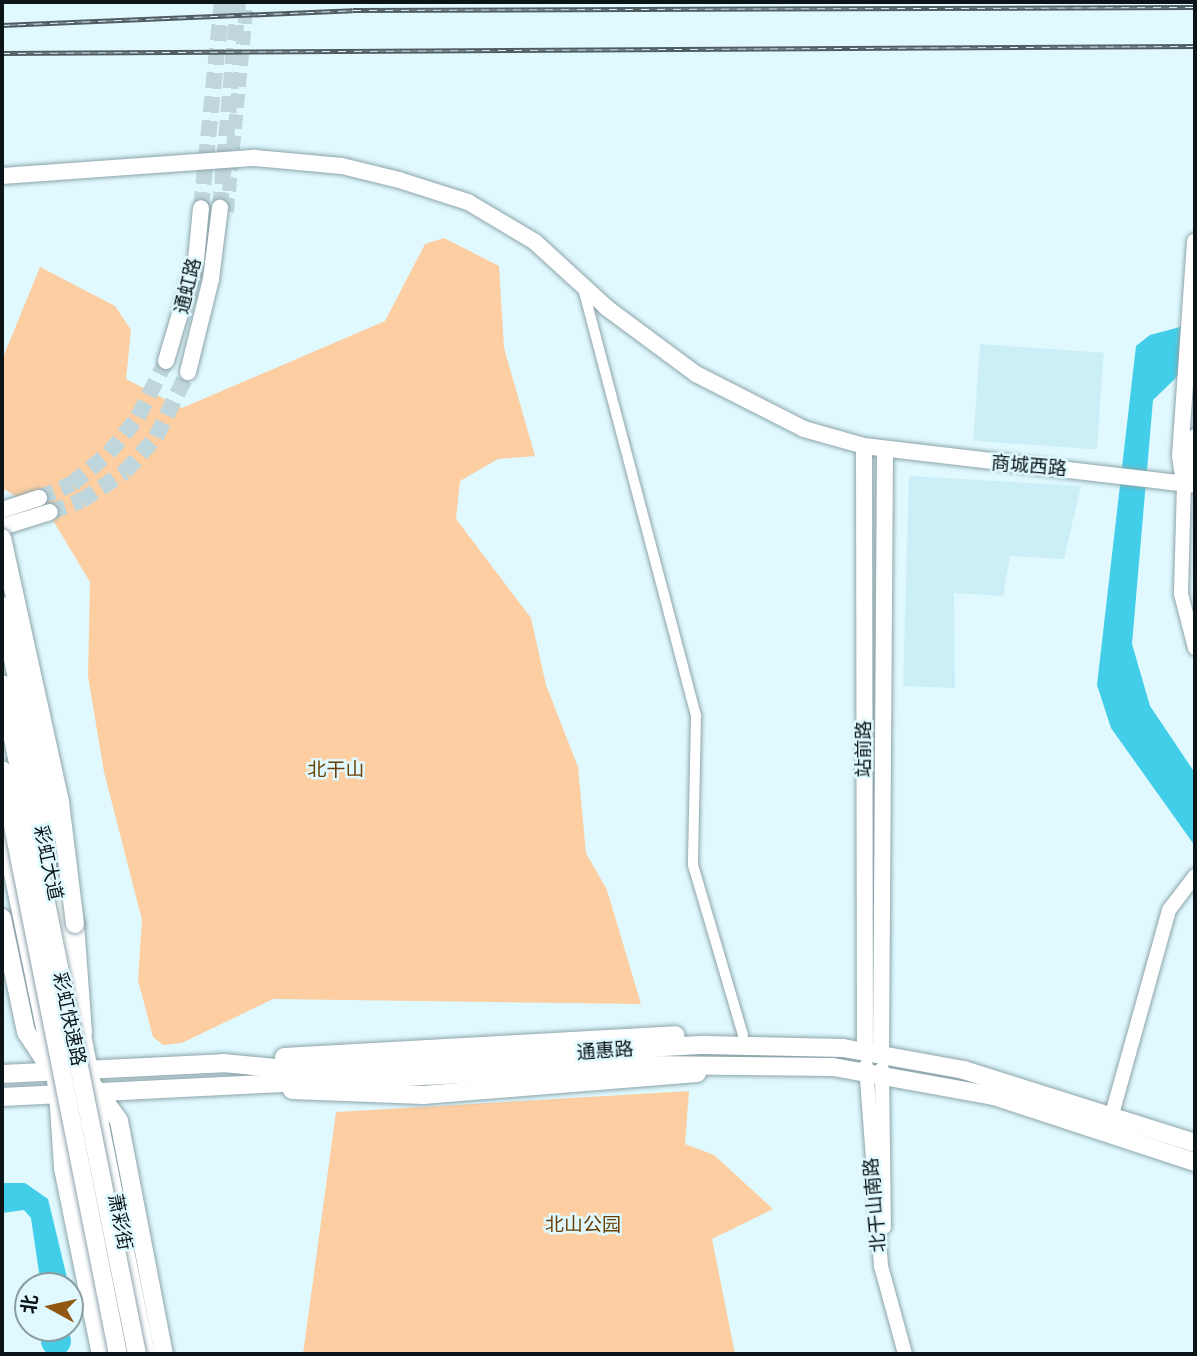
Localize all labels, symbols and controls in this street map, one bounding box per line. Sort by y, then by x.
street label: 通虹路 [170,256,206,316]
street label: 商城西路 [990,451,1068,481]
street label: 站前路 [853,721,875,777]
park label: 北干山 [308,759,364,781]
street label: 彩虹大道 [29,823,67,903]
street label: 彩虹快速路 [48,970,90,1068]
street label: 通惠路 [576,1038,634,1064]
street label: 北干山南路 [860,1157,890,1253]
street label: 萧彩街 [103,1192,137,1252]
park label: 北山公园 [545,1214,621,1236]
north arrow [14,1272,84,1342]
text: 北 [17,1293,42,1315]

